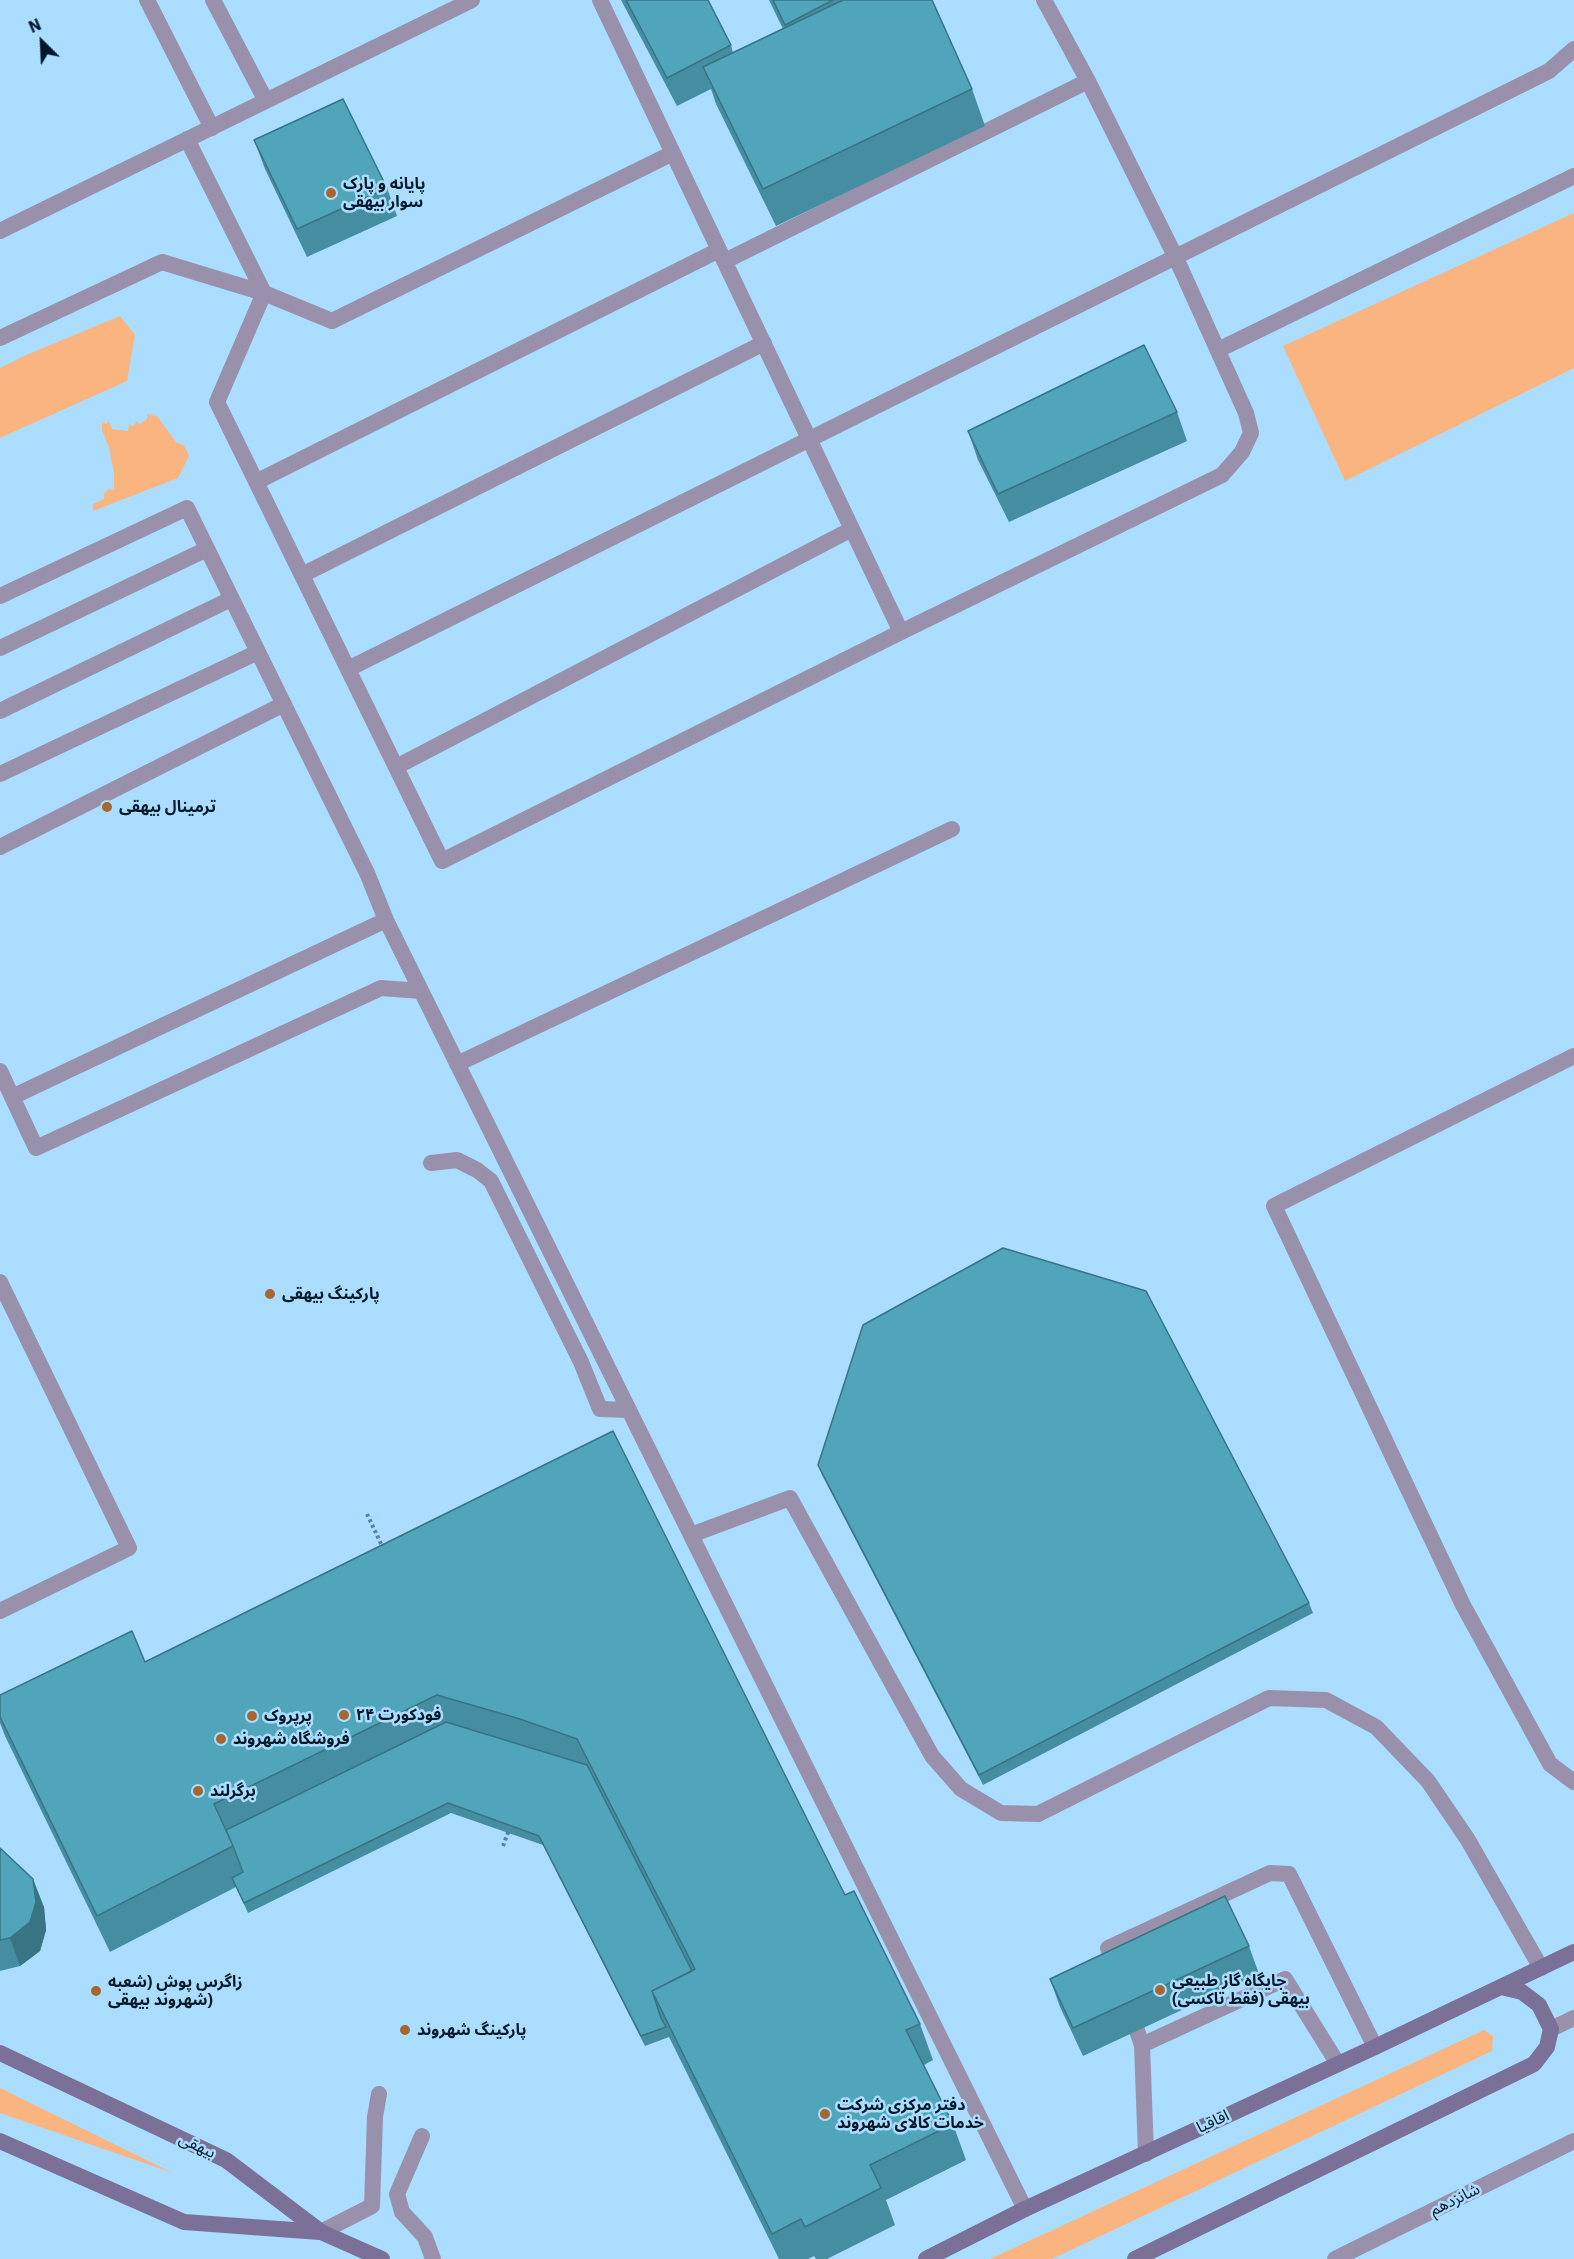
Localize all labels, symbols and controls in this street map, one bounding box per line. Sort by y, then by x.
north arrow [12,12,72,72]
text: N [25,14,44,37]
place label: پایانه و پارک سوار بیهقی [343,174,425,212]
marker: پایانه و پارک سوار بیهقی [324,186,338,200]
place label: ترمینال بیهقی [119,797,216,817]
marker: ترمینال بیهقی [100,800,114,814]
place label: پارکینگ بیهقی [282,1284,380,1304]
marker: پارکینگ بیهقی [263,1287,277,1301]
place label: فودکورت ۲۴ [356,1705,441,1725]
place label: پرپروک [264,1706,312,1726]
marker: فودکورت ۲۴ [337,1708,351,1722]
marker: پرپروک [245,1709,259,1723]
place label: فروشگاه شهروند [233,1729,350,1749]
marker: فروشگاه شهروند [214,1732,228,1746]
place label: برگرلند [210,1781,256,1801]
marker: برگرلند [191,1784,205,1798]
place label: جایگاه گاز طبیعی بیهقی (فقط تاکسی) [1172,1971,1310,2009]
place label: زاگرس پوش (شعبه شهروند بیهقی) [108,1972,242,2010]
marker: جایگاه گاز طبیعی بیهقی (فقط تاکسی) [1153,1983,1167,1997]
marker: زاگرس پوش (شعبه شهروند بیهقی) [89,1984,103,1998]
place label: پارکینگ شهروند [417,2020,526,2040]
marker: پارکینگ شهروند [398,2023,412,2037]
place label: دفتر مرکزی شرکت خدمات کالای شهروند [837,2095,984,2133]
street label: اقاقیا [1194,2106,1232,2138]
marker: دفتر مرکزی شرکت خدمات کالای شهروند [818,2107,832,2121]
street label: بیهقی [176,2129,218,2163]
street label: شانزدهم [1427,2180,1483,2220]

